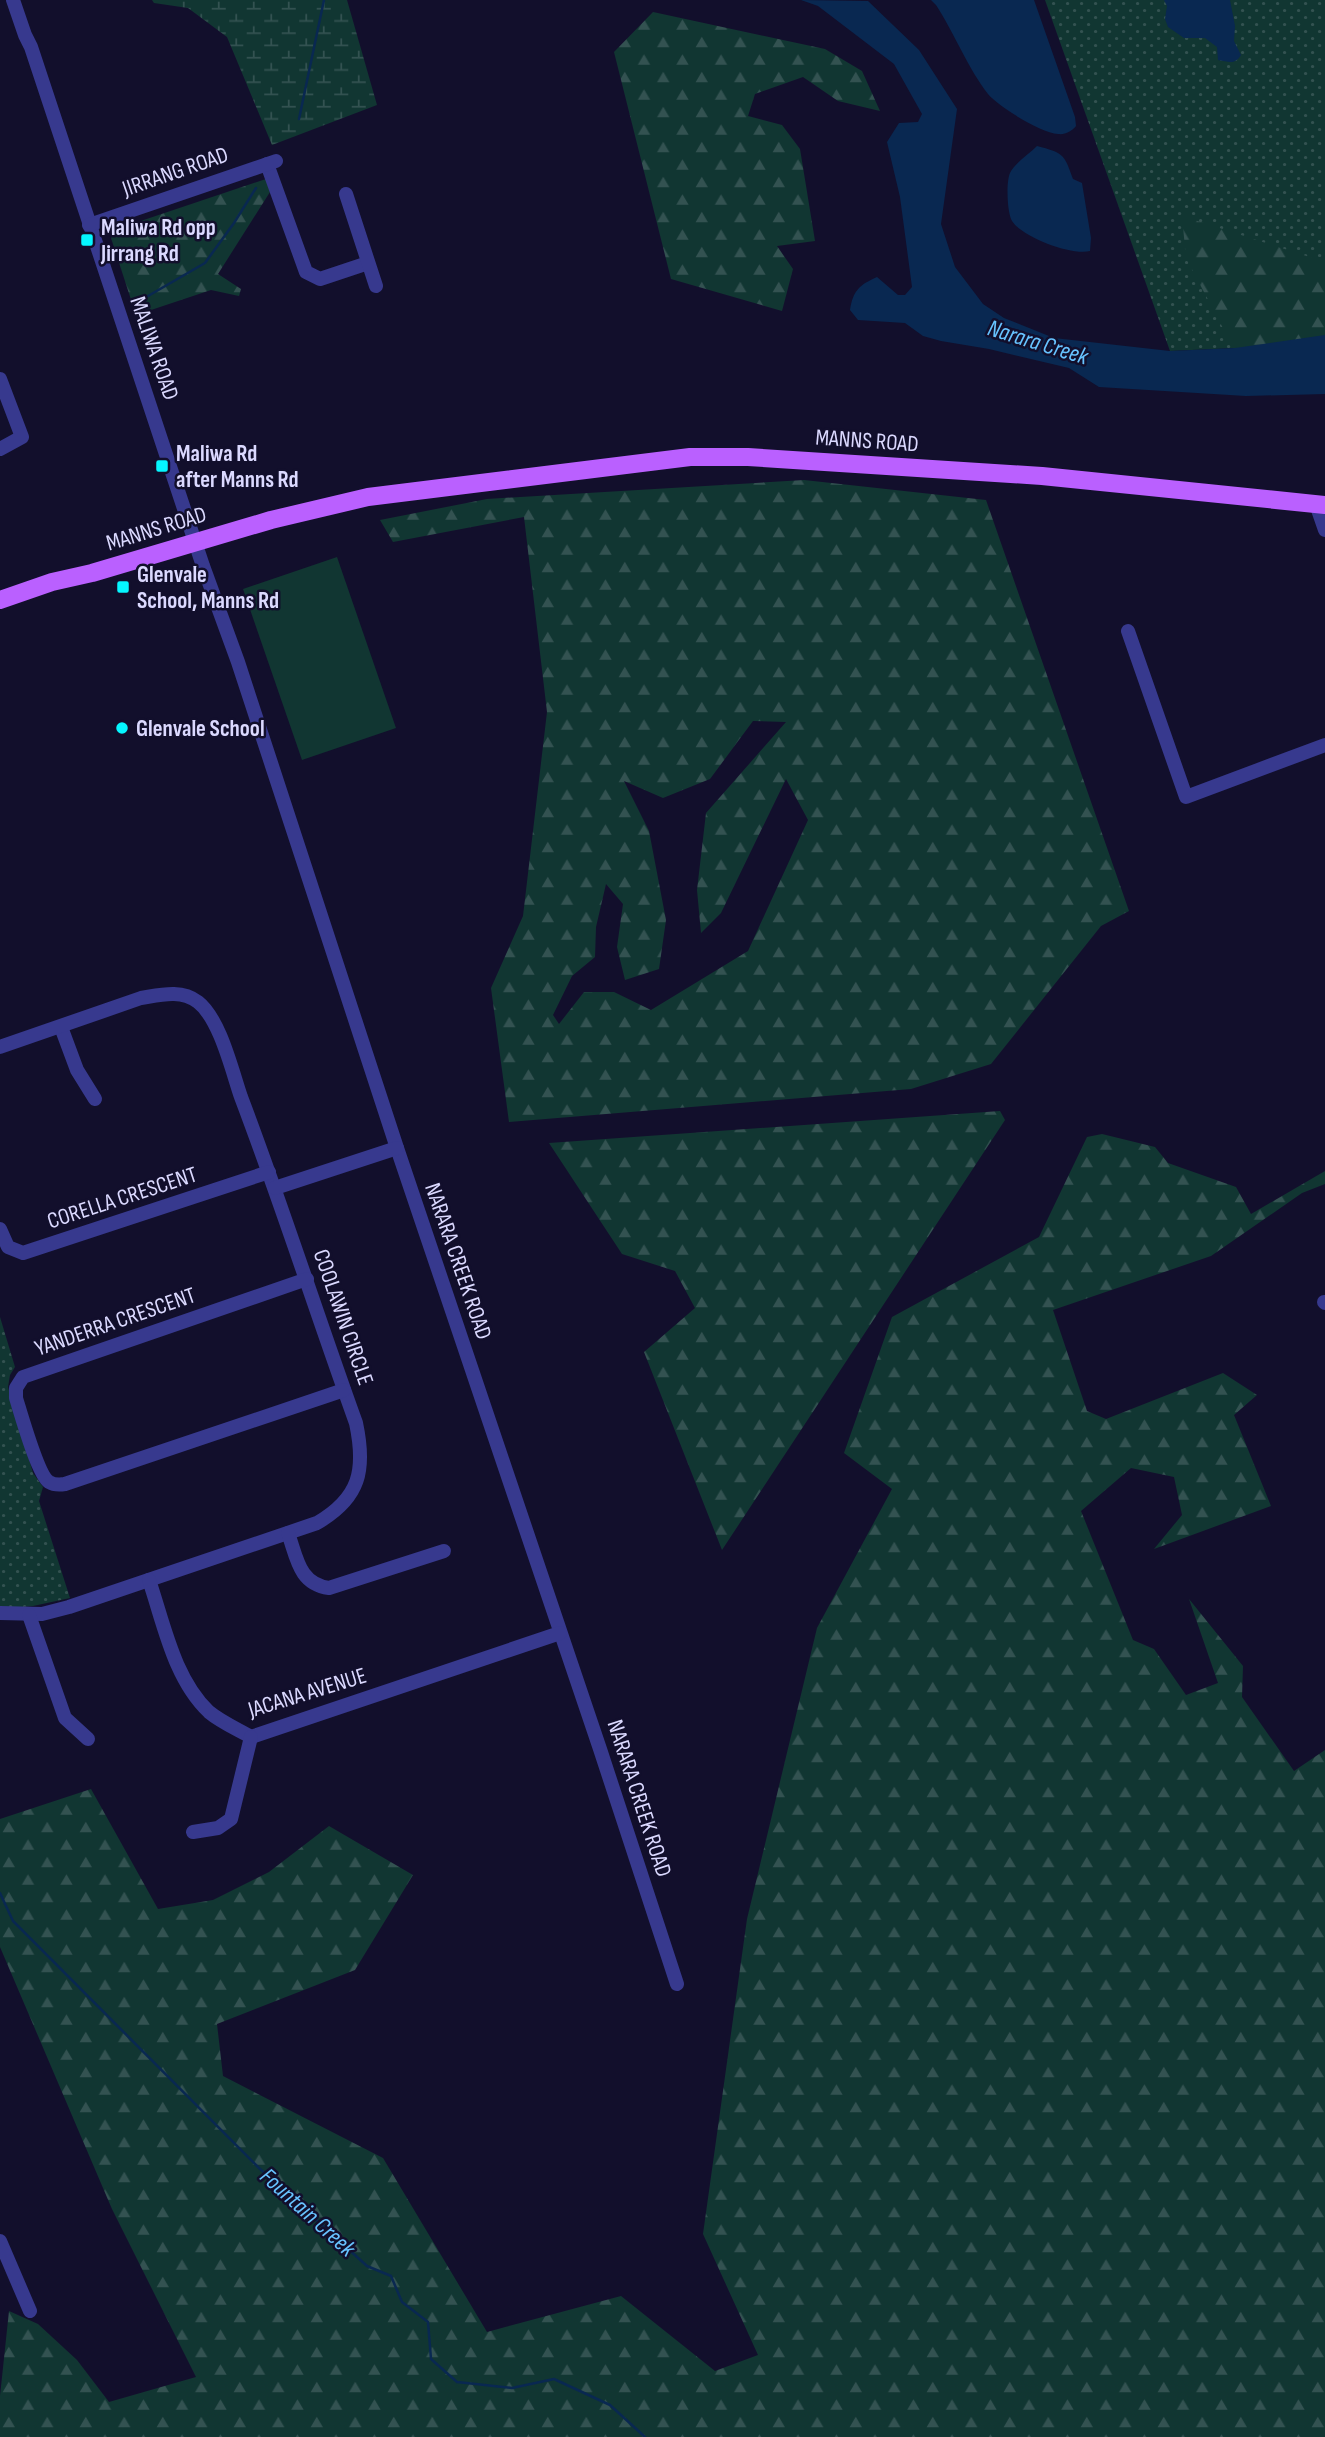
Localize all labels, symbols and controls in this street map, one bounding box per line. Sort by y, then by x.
street label: JIRRANG ROAD [118,141,232,203]
place label: Maliwa Rd opp Jirrang Rd [100,214,216,268]
marker: Maliwa Rd opp Jirrang Rd [79,232,95,248]
street label: MALIWA ROAD [123,293,185,404]
water label: Narara Creek [984,314,1092,372]
street label: MANNS ROAD [814,423,919,459]
place label: Maliwa Rd after Manns Rd [176,440,299,494]
marker: Maliwa Rd after Manns Rd [154,458,170,474]
street label: MANNS ROAD [103,500,210,557]
place label: Glenvale School, Manns Rd [137,561,279,615]
marker: Glenvale School, Manns Rd [115,579,131,595]
place label: Glenvale School [136,715,265,743]
marker: Glenvale School [114,720,130,736]
street label: CORELLA CRESCENT [44,1161,201,1235]
street label: NARARA CREEK ROAD [418,1179,498,1343]
street label: COOLAWIN CIRCLE [307,1246,379,1389]
street label: YANDERRA CRESCENT [31,1281,199,1363]
street label: JACANA AVENUE [244,1662,370,1725]
street label: NARARA CREEK ROAD [600,1716,678,1880]
water label: Fountain Creek [254,2162,362,2264]

